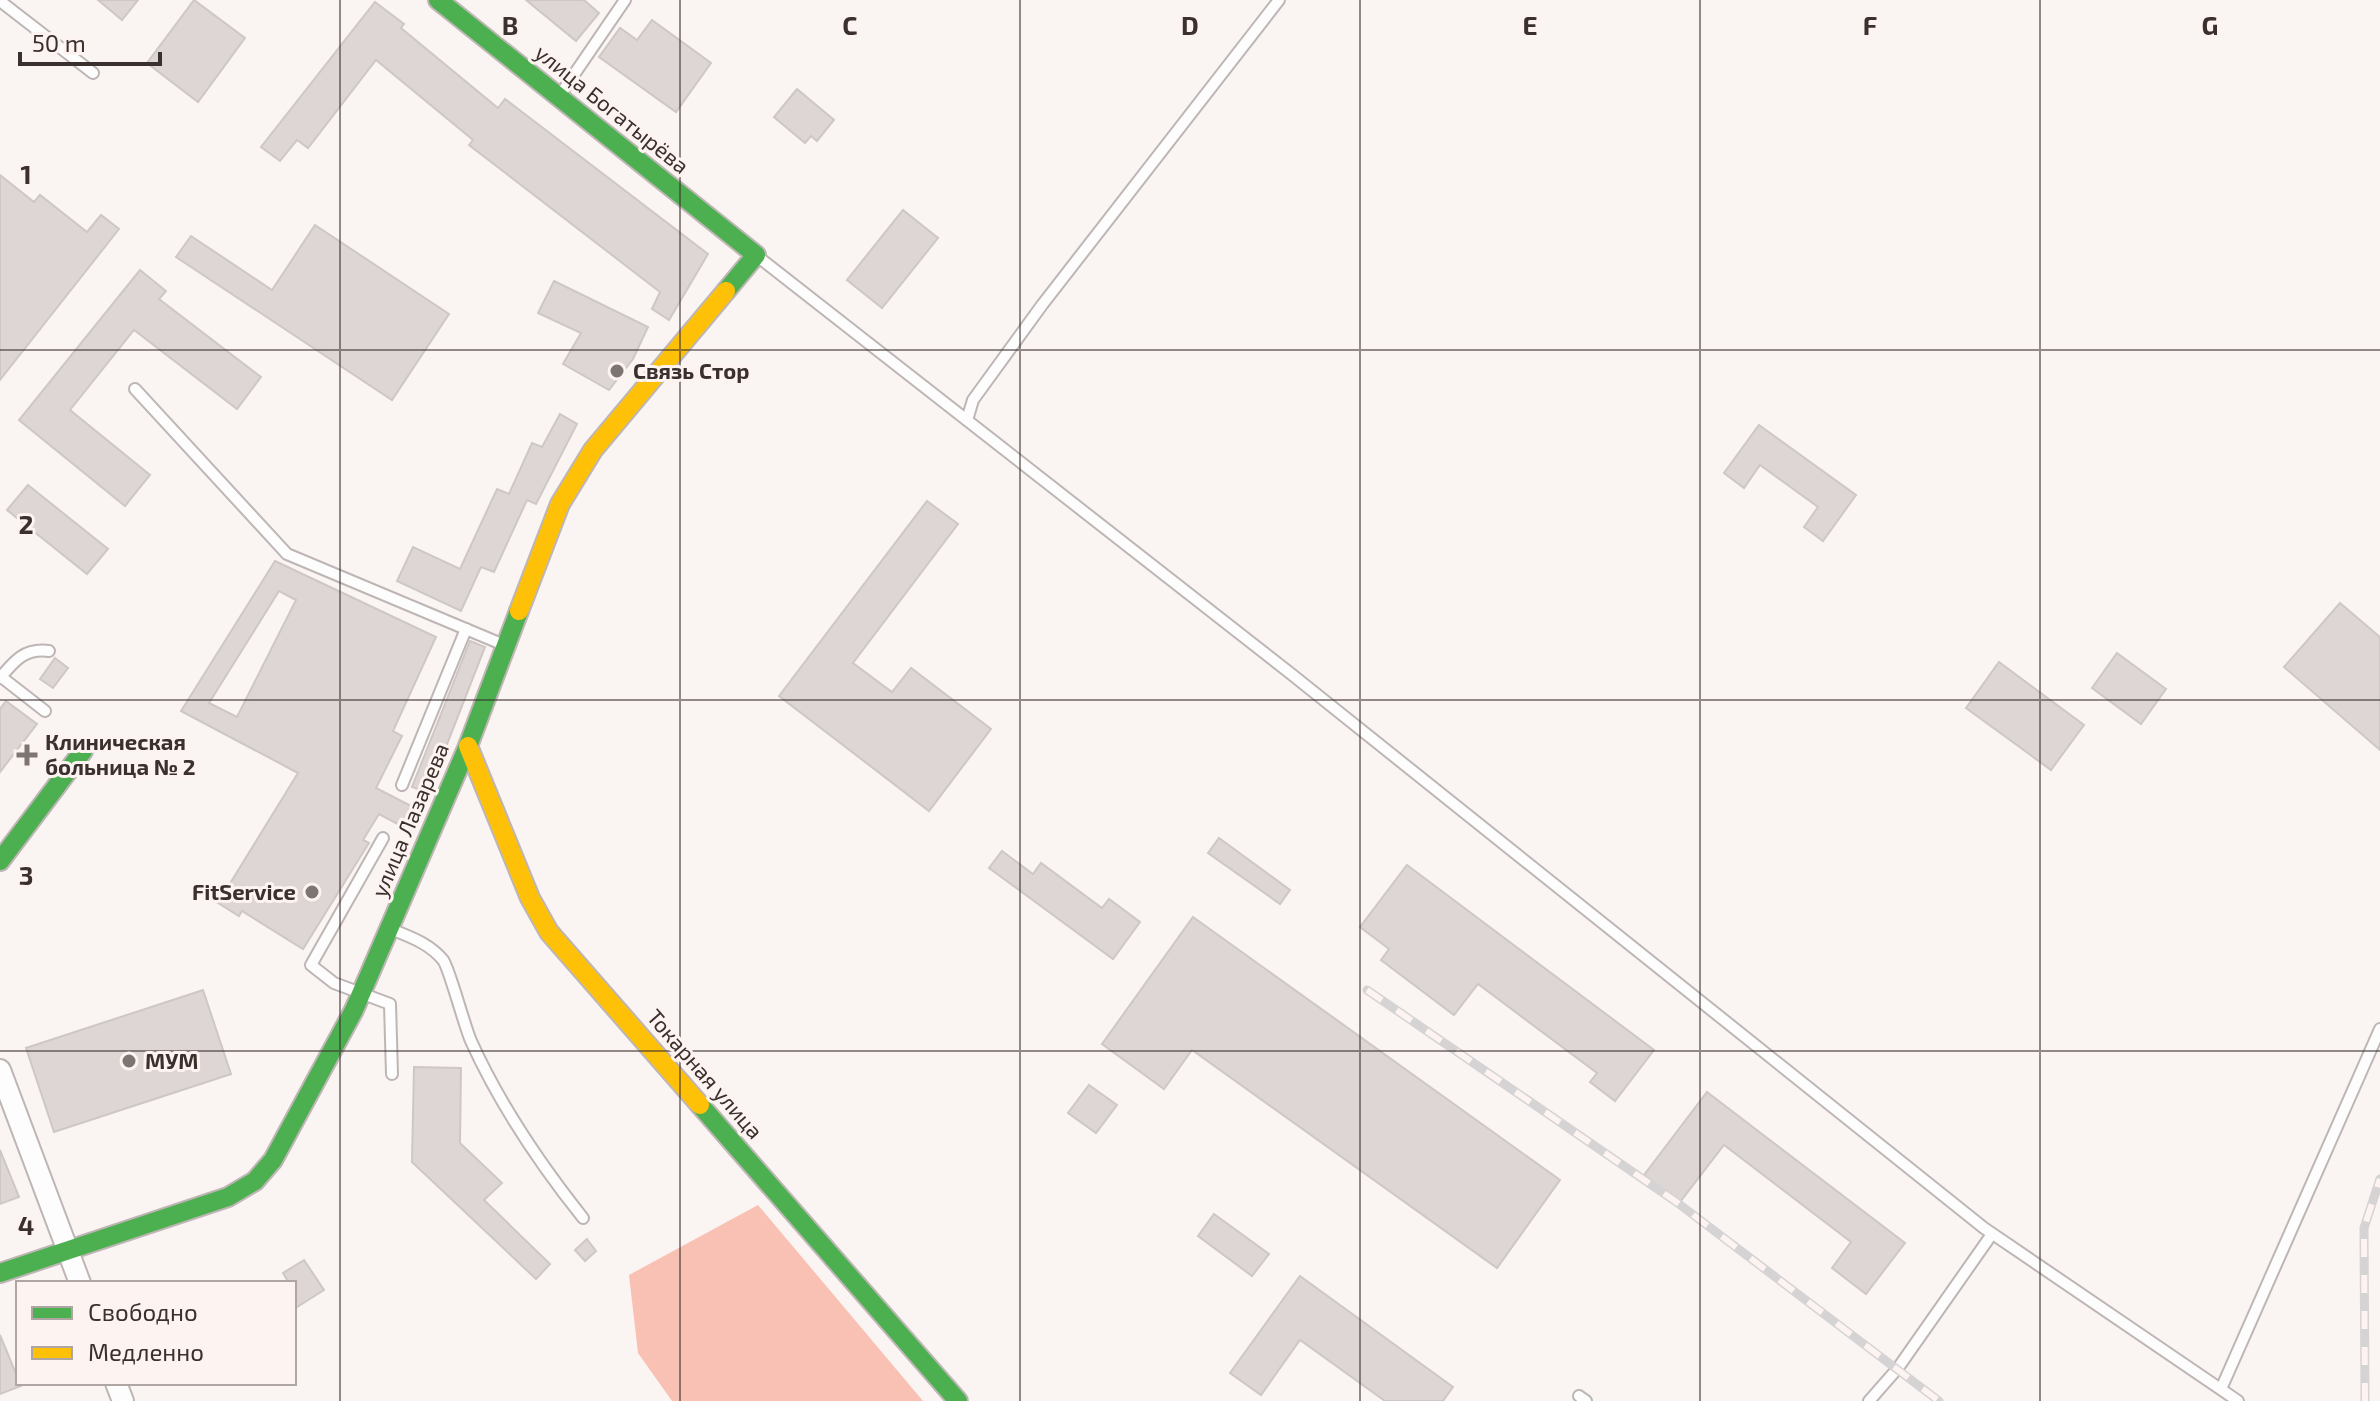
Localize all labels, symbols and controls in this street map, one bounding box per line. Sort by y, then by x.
text: B [502,9,518,40]
text: C [842,9,858,40]
text: D [1181,9,1199,40]
text: E [1522,9,1538,40]
text: F [1863,9,1877,40]
text: G [2202,9,2218,40]
scale bar [20,16,160,66]
text: 50 m [32,28,86,57]
street label: улица Богатырёва [530,38,695,179]
text: 1 [20,158,32,189]
place label: Связь Стор [633,357,749,383]
marker: Связь Стор [608,362,626,380]
text: 2 [18,508,34,539]
place label: Клиническая больница № 2 [45,728,196,779]
street label: улица Лазарева [365,739,454,901]
marker: Клиническая больница № 2 [16,744,38,766]
text: 3 [19,859,33,890]
place label: FitService [192,878,296,904]
marker: FitService [303,883,321,901]
street label: Токарная улица [642,1003,769,1144]
place label: МУМ [145,1047,198,1073]
marker: МУМ [120,1052,138,1070]
text: 4 [18,1209,34,1240]
legend [16,1281,296,1385]
text: Свободно [88,1297,198,1326]
text: Медленно [88,1337,204,1366]

